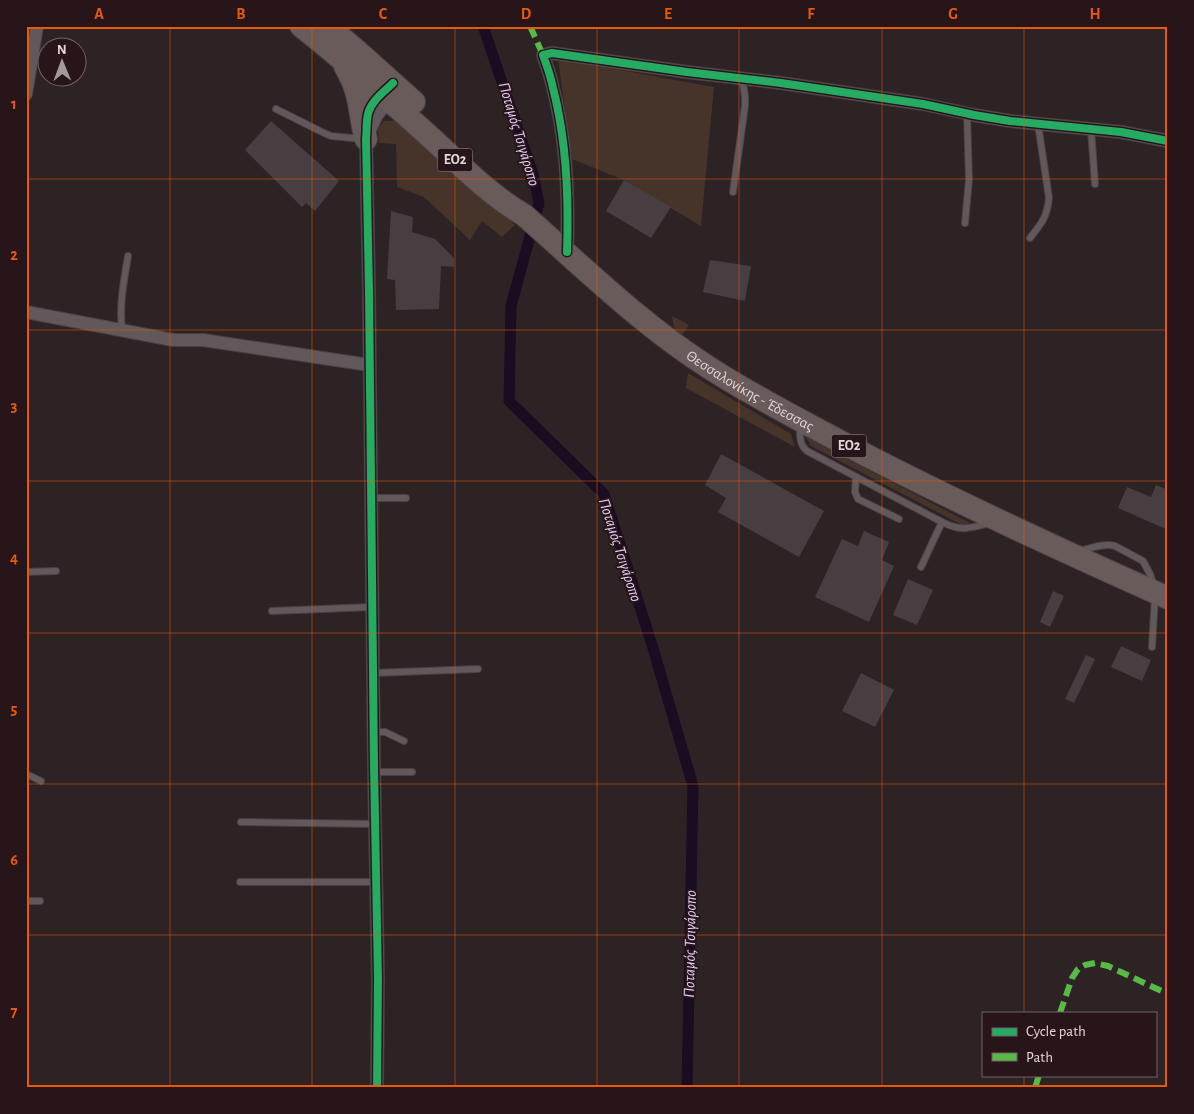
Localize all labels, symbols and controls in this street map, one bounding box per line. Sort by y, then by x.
text: A [94,6,104,22]
text: B [236,6,246,22]
text: C [379,6,388,22]
text: D [521,6,532,22]
text: E [664,6,672,22]
text: F [807,6,815,22]
text: G [948,6,958,22]
text: H [1089,6,1101,22]
north arrow [38,38,88,88]
text: N [57,43,67,57]
water label: Ποταμός Τσιγάροπο [495,80,542,188]
text: 1 [11,96,17,112]
road number: ΕΟ2 [438,148,472,172]
text: 2 [10,247,18,263]
street label: Θεσσαλονίκης - Έδεσσας [684,348,817,434]
text: 3 [11,398,18,414]
road number: ΕΟ2 [832,434,866,458]
water label: Ποταμός Τσιγάροπο [595,496,644,604]
text: 4 [10,550,18,566]
text: 5 [11,701,18,717]
text: 6 [10,852,18,868]
water label: Ποταμός Τσιγάροπο [681,890,700,998]
text: 7 [11,1004,18,1020]
legend [982,1012,1156,1076]
text: Cycle path [1026,1024,1086,1039]
text: Path [1026,1050,1053,1065]

